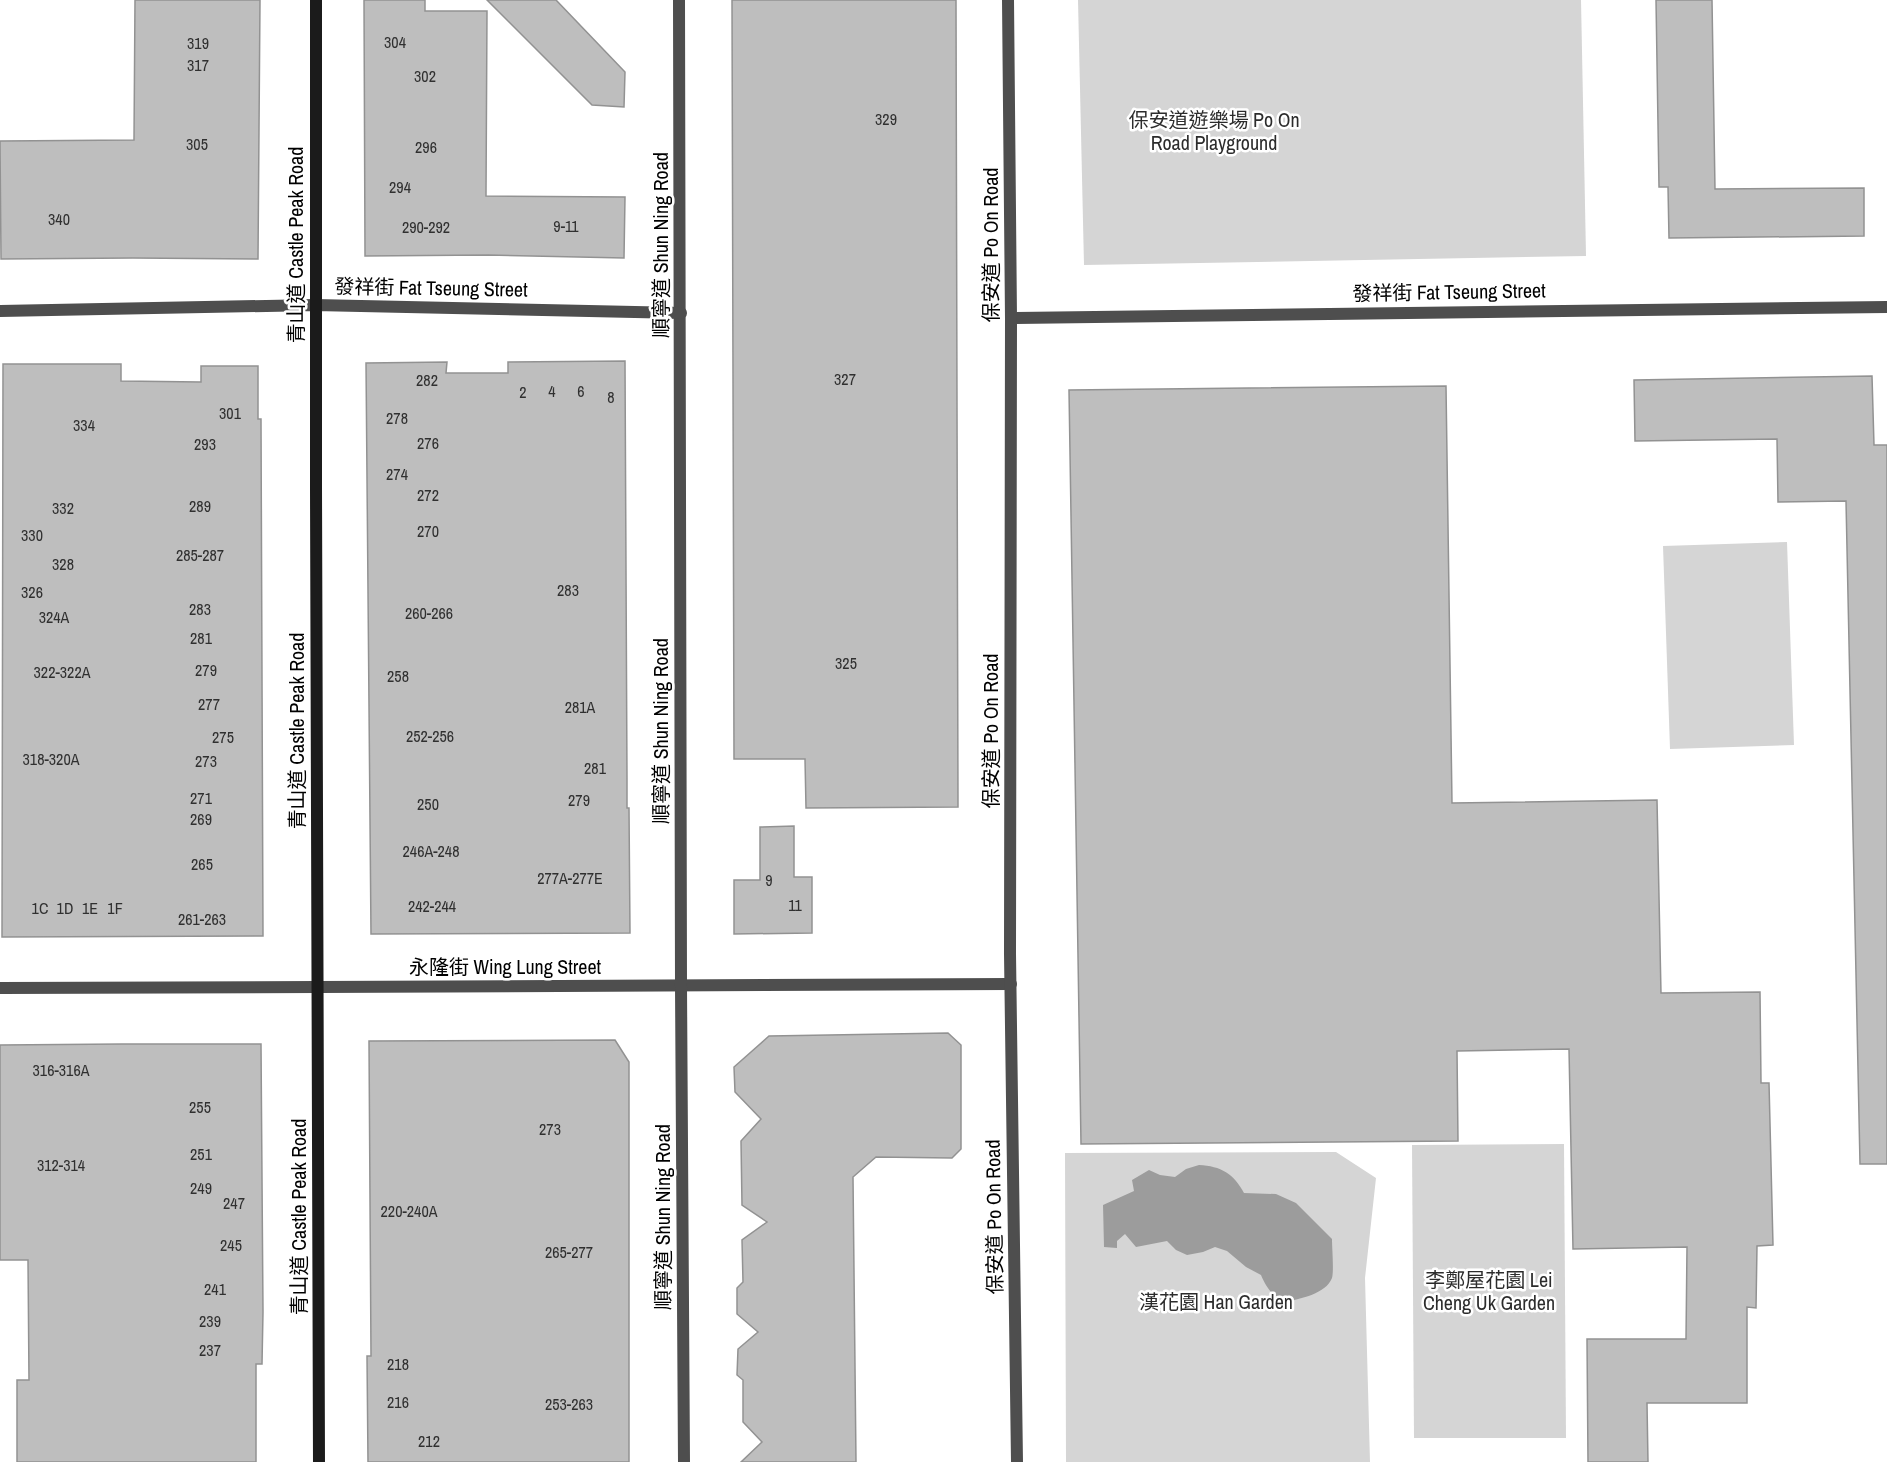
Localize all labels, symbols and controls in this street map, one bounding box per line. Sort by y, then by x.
house number: 304 [384,31,406,53]
house number: 319 [187,32,209,54]
house number: 317 [187,54,209,76]
house number: 302 [414,65,436,87]
park label: 保安道遊樂場 Po On Road Playground [1128,106,1300,156]
house number: 329 [875,108,897,130]
house number: 305 [186,133,208,155]
house number: 296 [415,136,437,158]
street label: 青山道 Castle Peak Road [282,147,309,343]
street label: 順寧道 Shun Ning Road [647,152,674,338]
street label: 保安道 Po On Road [977,168,1004,322]
house number: 294 [389,176,411,198]
house number: 340 [48,208,70,230]
house number: 9-11 [553,215,579,237]
house number: 290-292 [402,216,450,238]
street label: 發祥街 Fat Tseung Street [334,272,528,303]
street label: 發祥街 Fat Tseung Street [1352,276,1546,307]
house number: 327 [834,368,856,390]
house number: 282 [416,369,438,391]
house number: 4 [548,380,556,402]
house number: 6 [577,380,585,402]
house number: 2 [519,381,527,403]
house number: 8 [607,386,615,408]
house number: 301 [219,402,242,424]
house number: 278 [386,407,408,429]
house number: 334 [73,414,95,436]
house number: 276 [417,432,439,454]
house number: 293 [194,433,216,455]
house number: 274 [386,463,408,485]
house number: 272 [417,484,439,506]
house number: 289 [189,495,211,517]
house number: 332 [52,497,74,519]
house number: 270 [417,520,439,542]
house number: 330 [21,524,43,546]
house number: 285-287 [176,544,224,566]
house number: 328 [52,553,74,575]
house number: 283 [557,579,579,601]
house number: 326 [21,581,43,603]
house number: 283 [189,598,211,620]
house number: 260-266 [405,602,453,624]
house number: 324A [39,606,70,628]
house number: 281 [190,627,213,649]
street label: 青山道 Castle Peak Road [283,633,310,829]
street label: 順寧道 Shun Ning Road [647,638,674,824]
house number: 325 [835,652,857,674]
street label: 保安道 Po On Road [977,654,1004,808]
house number: 279 [195,659,217,681]
house number: 322-322A [34,661,91,683]
house number: 258 [387,665,409,687]
house number: 277 [198,693,220,715]
house number: 281A [565,696,596,718]
house number: 252-256 [406,725,454,747]
house number: 275 [212,726,234,748]
house number: 318-320A [23,748,80,770]
house number: 273 [195,750,217,772]
house number: 281 [584,757,607,779]
house number: 271 [190,787,213,809]
house number: 279 [568,789,590,811]
house number: 250 [417,793,439,815]
house number: 269 [190,808,212,830]
house number: 246A-248 [403,840,459,862]
house number: 265 [191,853,213,875]
house number: 277A-277E [537,867,603,889]
house number: 9 [765,869,773,891]
house number: 11 [788,894,803,916]
house number: 242-244 [408,895,456,917]
house number: 1C [32,897,48,919]
house number: 1D [57,897,73,919]
house number: 1E [82,897,98,919]
house number: 1F [107,897,123,919]
house number: 261-263 [178,908,226,930]
street label: 永隆街 Wing Lung Street [409,953,602,980]
house number: 316-316A [33,1059,90,1081]
house number: 255 [189,1096,211,1118]
house number: 273 [539,1118,561,1140]
street label: 青山道 Castle Peak Road [285,1119,312,1315]
street label: 順寧道 Shun Ning Road [649,1124,676,1310]
street label: 保安道 Po On Road [979,1139,1008,1295]
house number: 251 [190,1143,213,1165]
house number: 312-314 [37,1154,85,1176]
house number: 249 [190,1177,212,1199]
house number: 247 [223,1192,245,1214]
house number: 220-240A [381,1200,438,1222]
house number: 245 [220,1234,242,1256]
house number: 265-277 [545,1241,593,1263]
park label: 李鄭屋花園 Lei Cheng Uk Garden [1423,1266,1555,1316]
house number: 241 [204,1278,227,1300]
park label: 漢花園 Han Garden [1139,1288,1293,1315]
house number: 239 [199,1310,221,1332]
house number: 237 [199,1339,221,1361]
house number: 218 [387,1353,409,1375]
house number: 216 [387,1391,409,1413]
house number: 253-263 [545,1393,593,1415]
house number: 212 [418,1430,440,1452]

